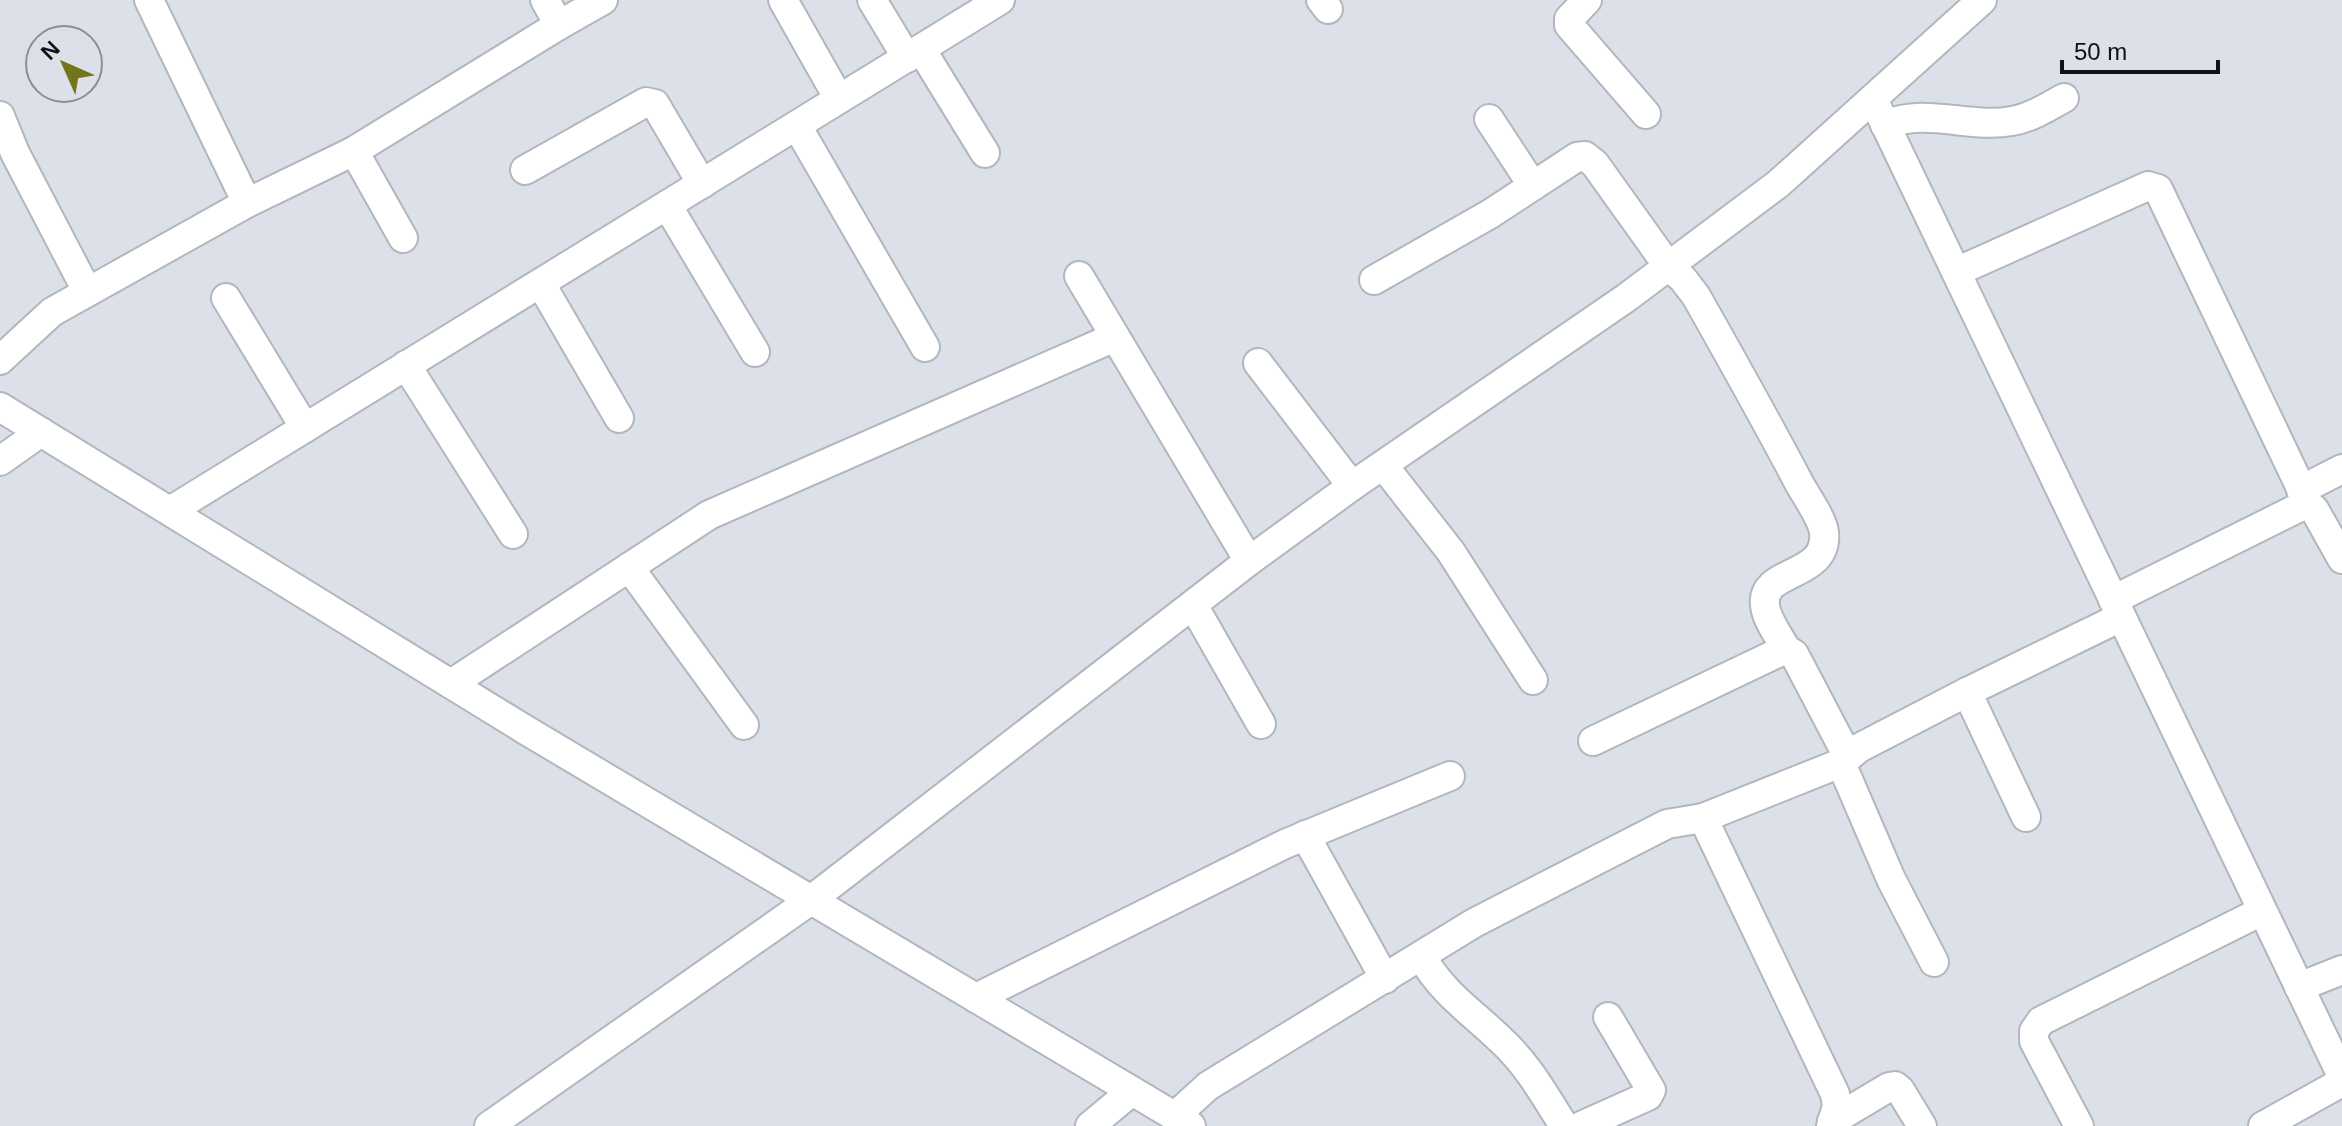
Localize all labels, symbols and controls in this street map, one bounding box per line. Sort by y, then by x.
north arrow [24,24,104,104]
scale bar [2062,24,2218,74]
text: N [36,36,65,65]
text: 50 m [2074,38,2127,65]

